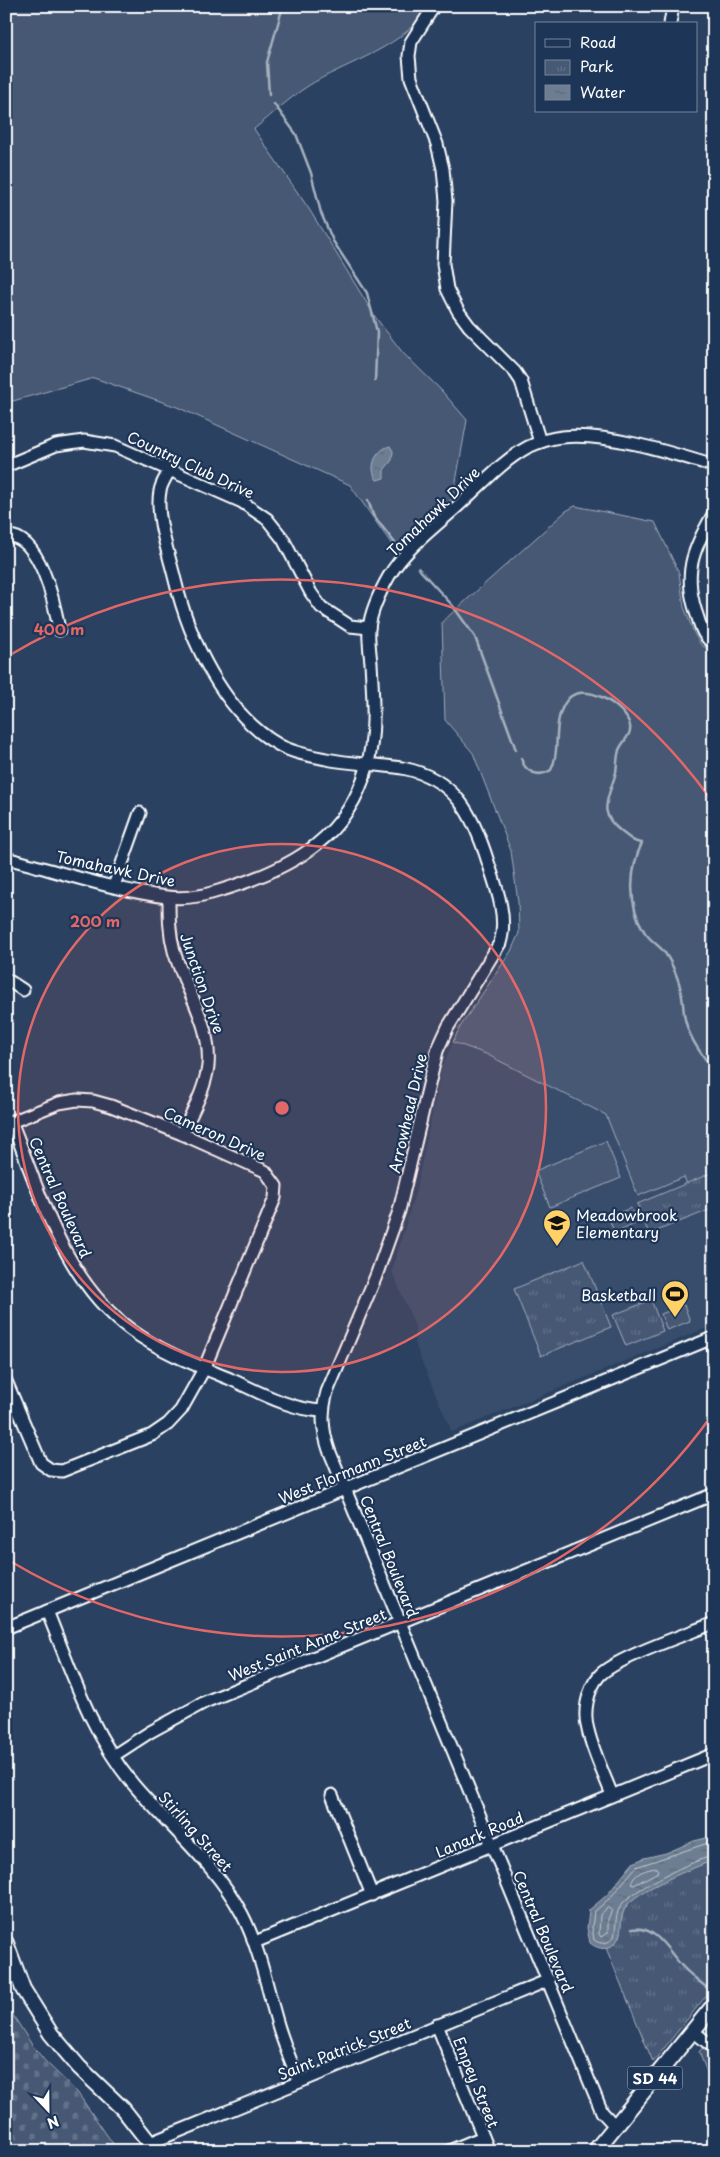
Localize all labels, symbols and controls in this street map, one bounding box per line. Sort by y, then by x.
legend [535,22,698,112]
text: Road [580,30,616,53]
text: Park [580,54,614,77]
text: Water [580,80,625,103]
street label: Country Club Drive [124,424,258,504]
street label: Tomahawk Drive [381,461,485,561]
text: 400 m [34,617,84,640]
street label: Tomahawk Drive [54,844,178,892]
text: 200 m [70,909,120,932]
street label: Junction Drive [175,930,231,1036]
street label: Arrowhead Drive [382,1051,432,1175]
centre of rings [273,1099,291,1117]
street label: Cameron Drive [160,1100,270,1166]
street label: Central Boulevard [24,1133,98,1261]
place label: Meadowbrook Elementary [576,1203,678,1243]
school or university icon: Meadowbrook Elementary [542,1208,572,1247]
sports icon: Basketball [660,1279,690,1318]
place label: Basketball [581,1283,656,1306]
street label: West Flormann Street [275,1429,429,1509]
street label: Central Boulevard [355,1491,425,1621]
street label: West Saint Anne Street [224,1602,390,1686]
street label: Stirling Street [153,1786,239,1876]
street label: Lanark Road [431,1805,527,1863]
street label: Central Boulevard [508,1866,580,1996]
street label: Saint Patrick Street [274,2011,414,2085]
street label: Empey Street [448,2033,506,2131]
road number: SD 44 [628,2066,682,2090]
north arrow [22,2084,72,2134]
text: N [44,2111,62,2134]

